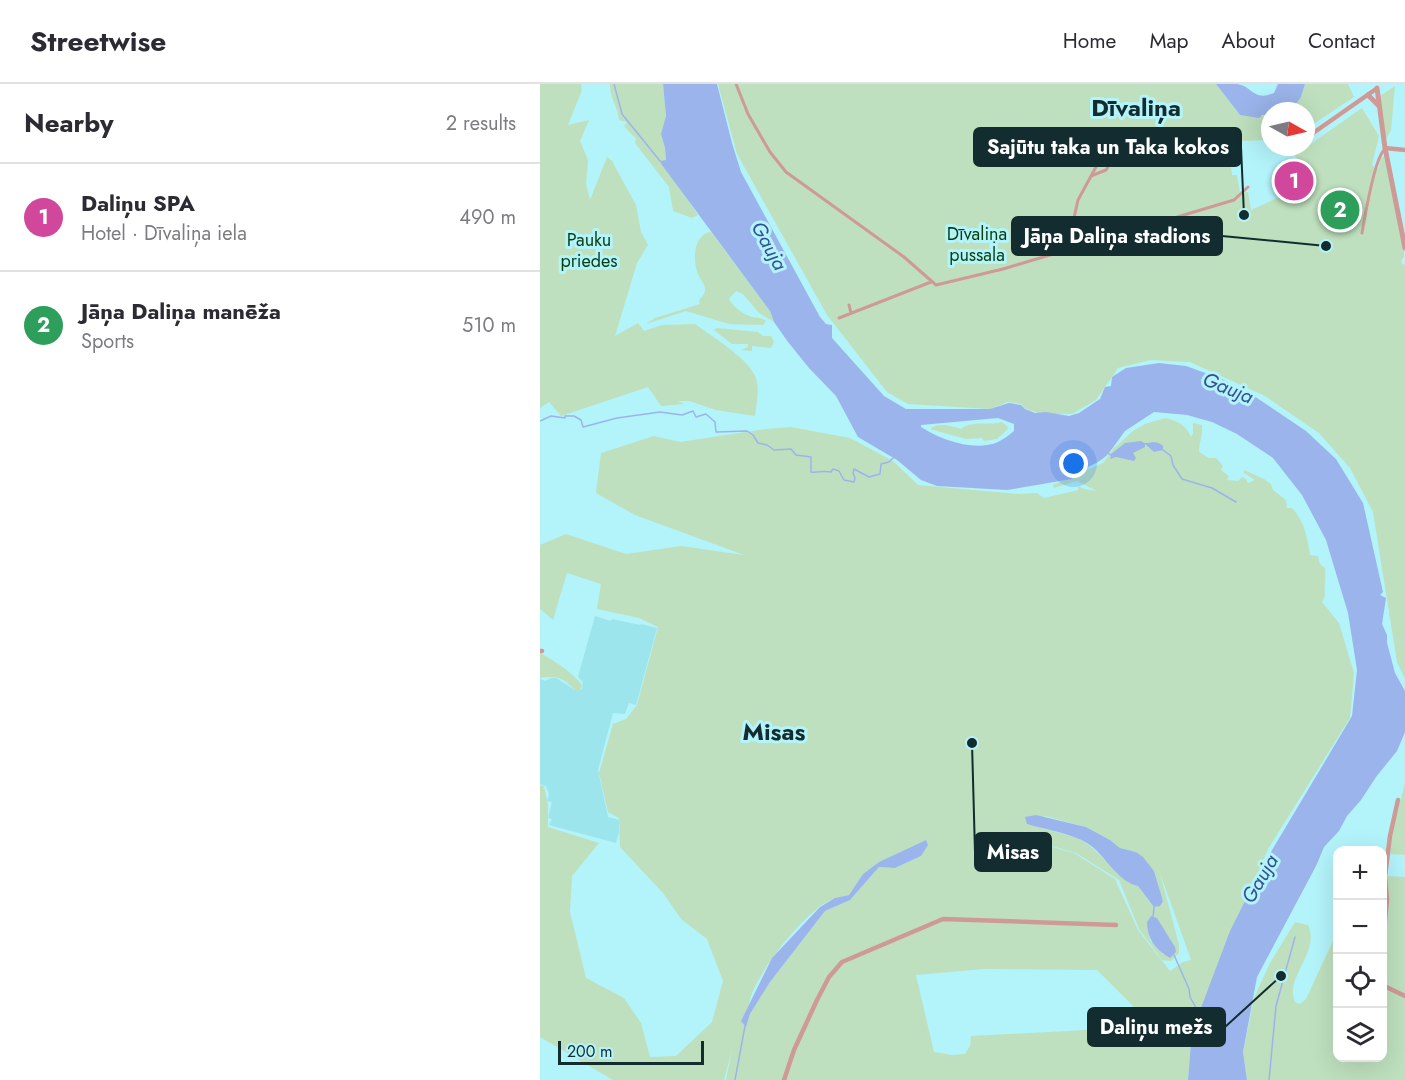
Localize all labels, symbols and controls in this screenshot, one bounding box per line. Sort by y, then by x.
text: Streetwise [30,21,166,62]
text: Home [1063,26,1116,56]
text: Map [1149,26,1189,56]
text: About [1222,26,1275,56]
text: Contact [1308,26,1375,56]
district label: Dīvaliņa [1091,90,1181,125]
north arrow [1261,102,1315,156]
text: Nearby [24,104,113,142]
text: 2 results [446,109,516,138]
callout: Sajūtu taka un Taka kokos [974,128,1241,166]
text: Sajūtu taka un Taka kokos [987,133,1229,162]
pin: 1 [1274,158,1314,204]
text: Daliņu SPA [81,187,195,219]
pin: 2 [1320,188,1360,232]
text: 1 [38,203,49,232]
text: 490 m [459,203,516,232]
water label: Gauja [744,216,794,276]
callout: Jāņa Daliņa stadions [1012,217,1222,255]
text: Hotel · Dīvaliņa iela [81,219,247,248]
park label: Dīvaliņa pussala [947,221,1007,268]
text: Jāņa Daliņa stadions [1020,222,1210,251]
park label: Pauku priedes [560,227,618,274]
text: Jāņa Daliņa manēža [81,295,281,327]
text: 2 [37,311,50,340]
text: 510 m [462,311,516,340]
text: Sports [81,327,134,356]
water label: Gauja [1198,365,1258,411]
your location [1059,449,1088,478]
district label: Misas [743,714,805,749]
callout: Misas [975,833,1051,871]
text: Misas [987,838,1039,867]
map controls [1333,846,1387,1062]
button: + [1333,846,1387,900]
water label: Gauja [1234,849,1286,909]
button: − [1333,900,1387,954]
button: locate [1333,954,1387,1008]
callout: Daliņu mežs [1088,1008,1225,1046]
button: layers [1333,1008,1387,1062]
text: Daliņu mežs [1100,1013,1212,1042]
scale bar [558,1038,704,1066]
text: 200 m [567,1040,613,1063]

